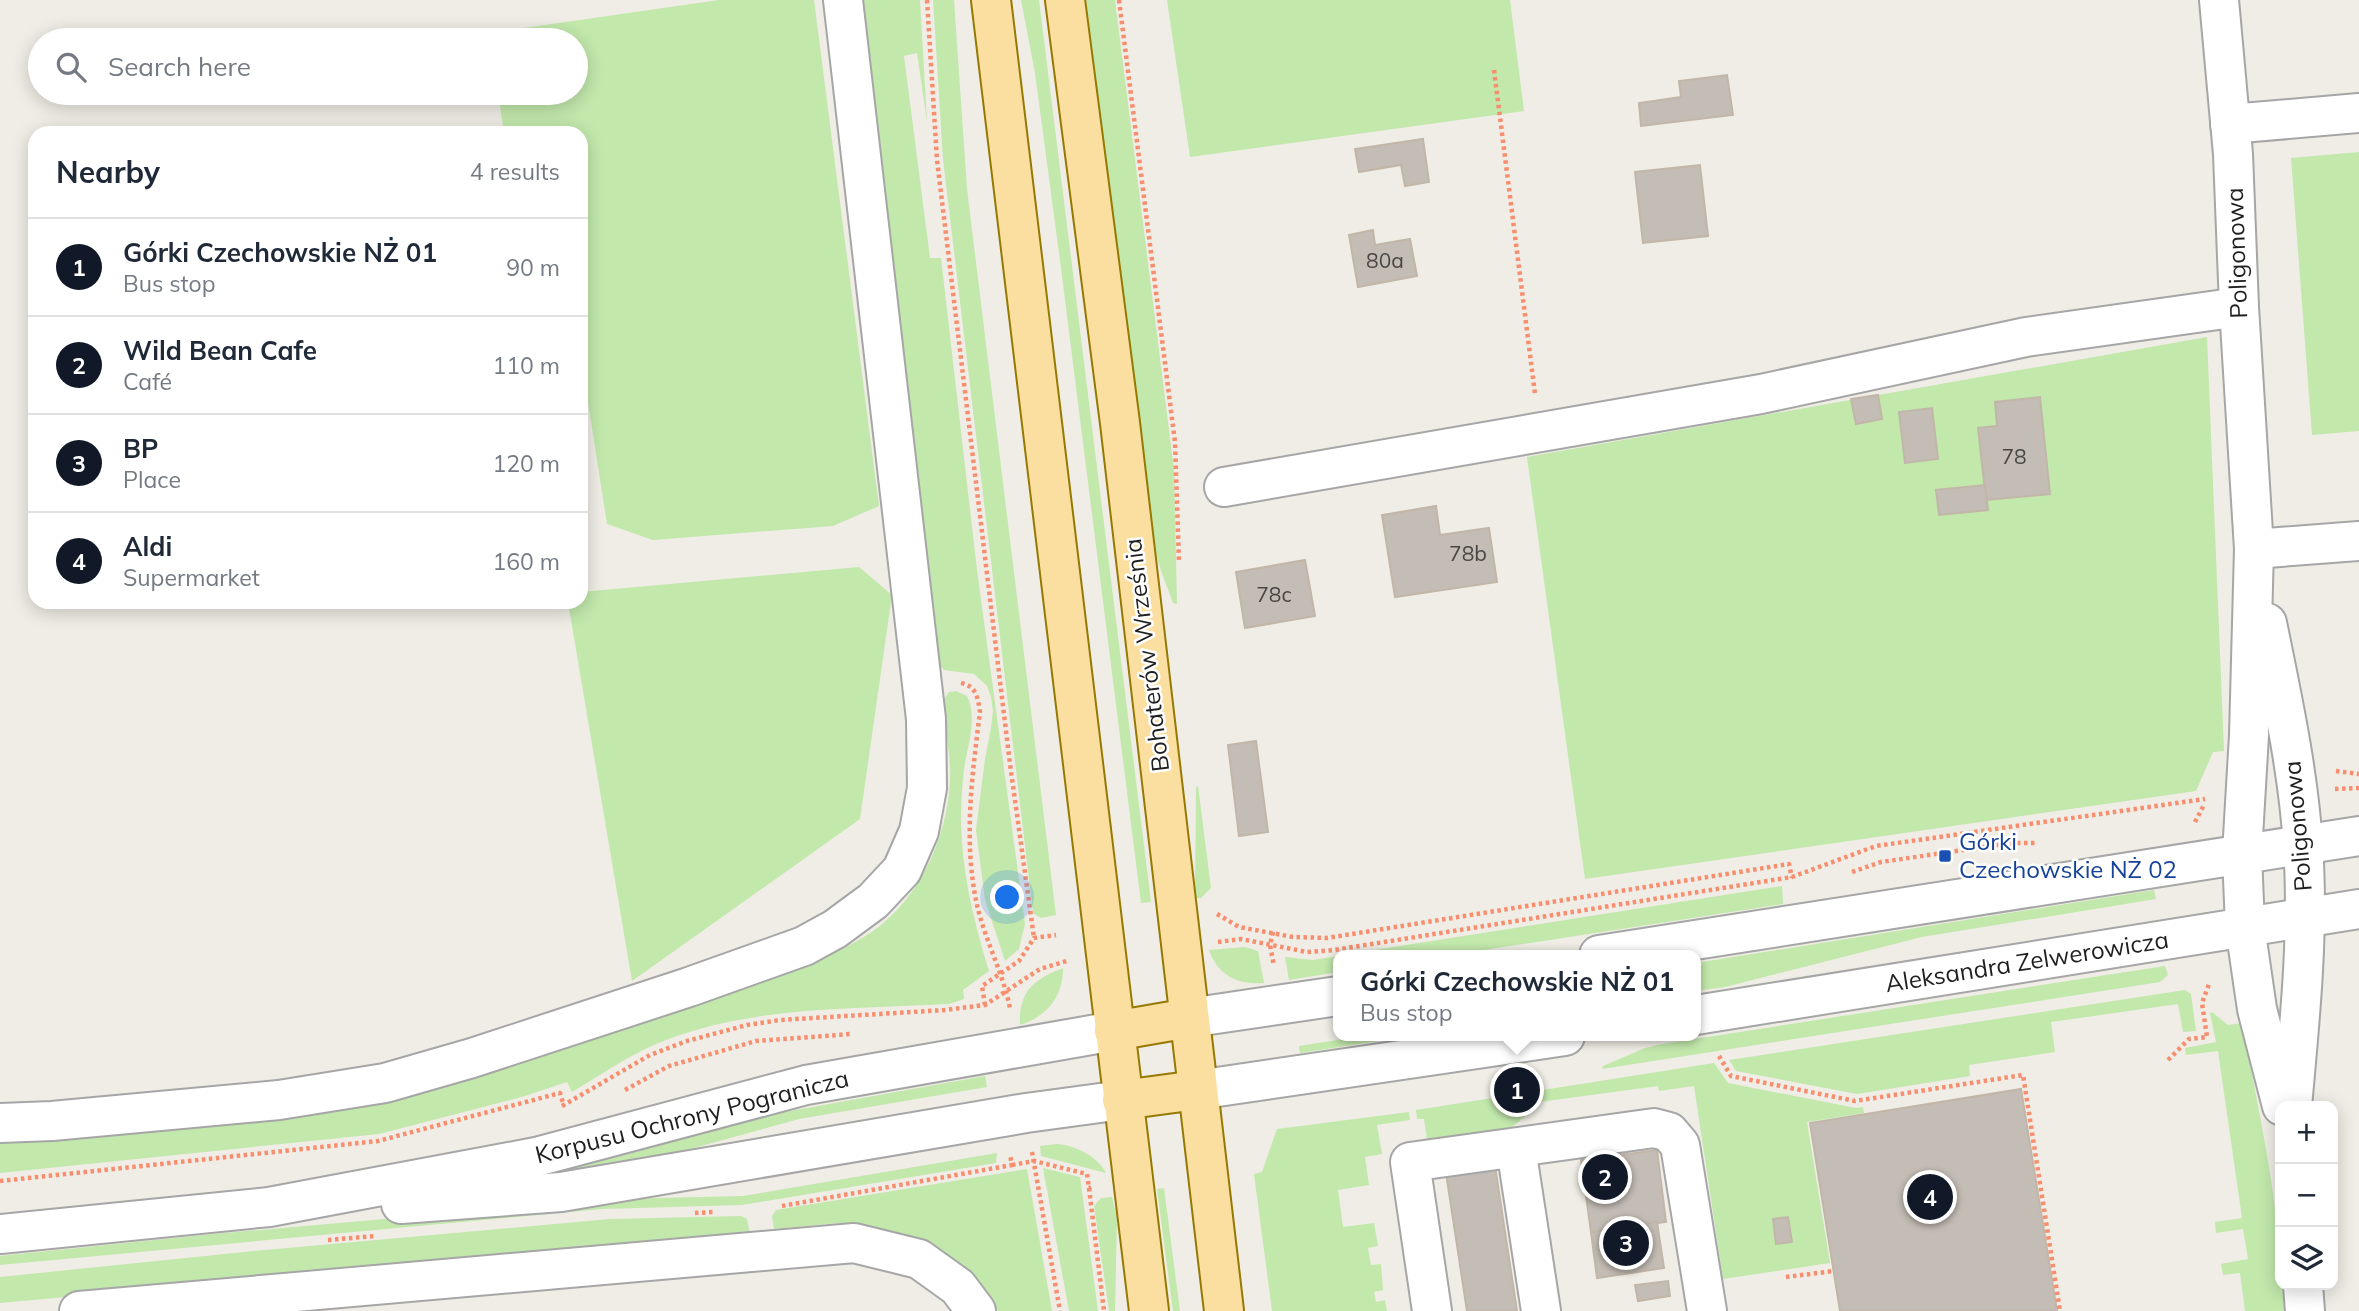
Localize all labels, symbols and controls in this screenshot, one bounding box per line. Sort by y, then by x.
search box [28,28,588,105]
icon: search [52,48,90,86]
text: Search here [108,50,251,83]
text: Nearby [56,153,160,191]
text: 4 results [470,157,560,186]
street label: Poligonowa [2219,187,2253,319]
text: Górki Czechowskie NŻ 01 [123,236,437,269]
house number: 80a [1366,247,1404,273]
text: 1 [72,253,86,282]
text: 90 m [506,253,560,282]
text: Bus stop [123,269,215,298]
text: Wild Bean Cafe [123,334,317,367]
text: 2 [72,351,86,380]
text: 110 m [492,351,560,380]
text: Café [123,367,172,396]
text: BP [123,432,158,465]
house number: 78 [2001,443,2027,469]
text: 3 [72,449,86,478]
text: 120 m [492,449,560,478]
text: Place [123,465,181,494]
text: Aldi [123,530,172,563]
street label: Bohaterów Września [1117,537,1175,773]
house number: 78b [1449,540,1487,566]
text: 4 [72,547,86,576]
text: 160 m [492,547,560,576]
text: Supermarket [123,563,260,592]
house number: 78c [1256,581,1292,607]
street label: Poligonowa [2276,760,2318,893]
place label: Górki Czechowskie NŻ 02 [1959,826,2177,884]
marker: Górki Czechowskie NŻ 02 [1937,848,1953,864]
your location [990,880,1024,914]
street label: Aleksandra Zelwerowicza [1883,924,2171,998]
popup [1333,950,1701,1041]
text: Górki Czechowskie NŻ 01 [1360,965,1674,998]
text: Bus stop [1360,998,1452,1027]
street label: Korpusu Ochrony Pogranicza [532,1063,852,1170]
pin: 1 [1494,1064,1540,1116]
map controls [2275,1101,2338,1290]
button: + [2275,1101,2338,1164]
pin: 2 [1582,1151,1628,1203]
button: − [2275,1164,2338,1227]
pin: 4 [1907,1171,1953,1223]
pin: 3 [1603,1217,1649,1269]
button: layers [2275,1227,2338,1290]

